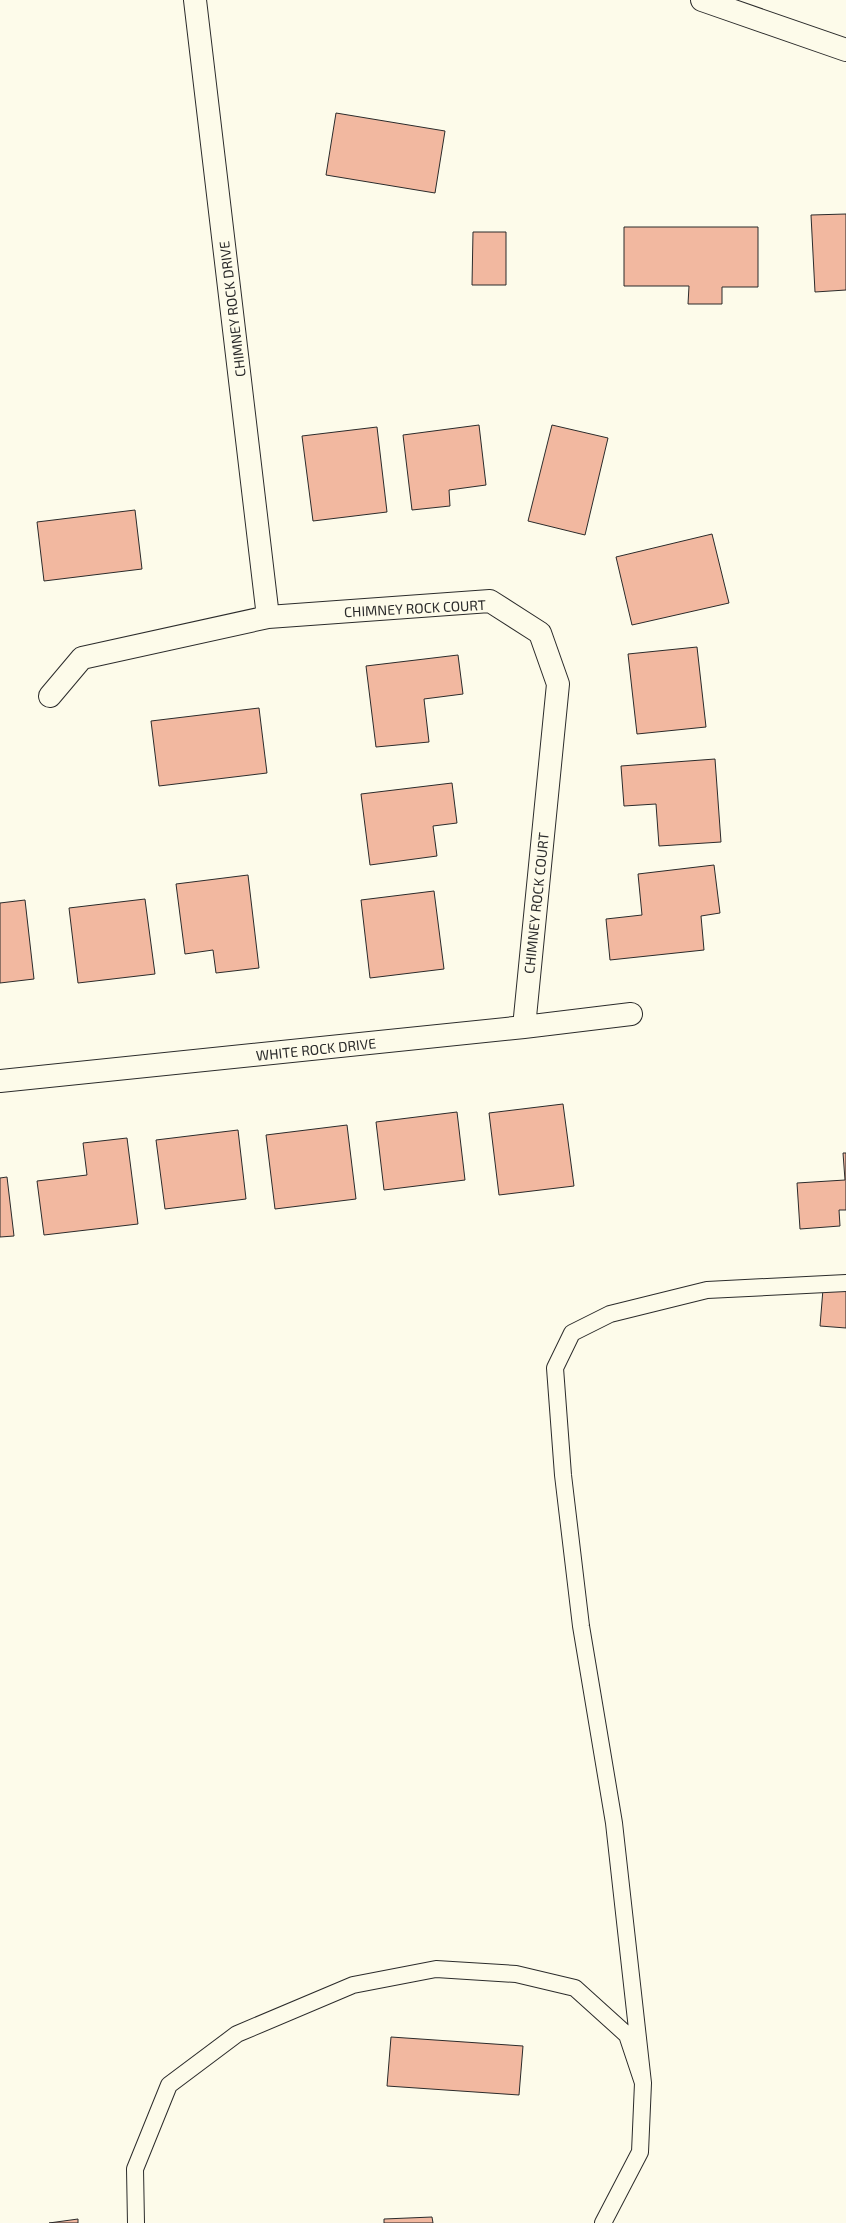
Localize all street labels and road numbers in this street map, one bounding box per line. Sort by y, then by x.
street label: CHIMNEY ROCK DRIVE [215,240,249,378]
street label: CHIMNEY ROCK COURT [344,596,486,620]
street label: CHIMNEY ROCK COURT [520,831,552,975]
street label: WHITE ROCK DRIVE [255,1034,377,1064]

